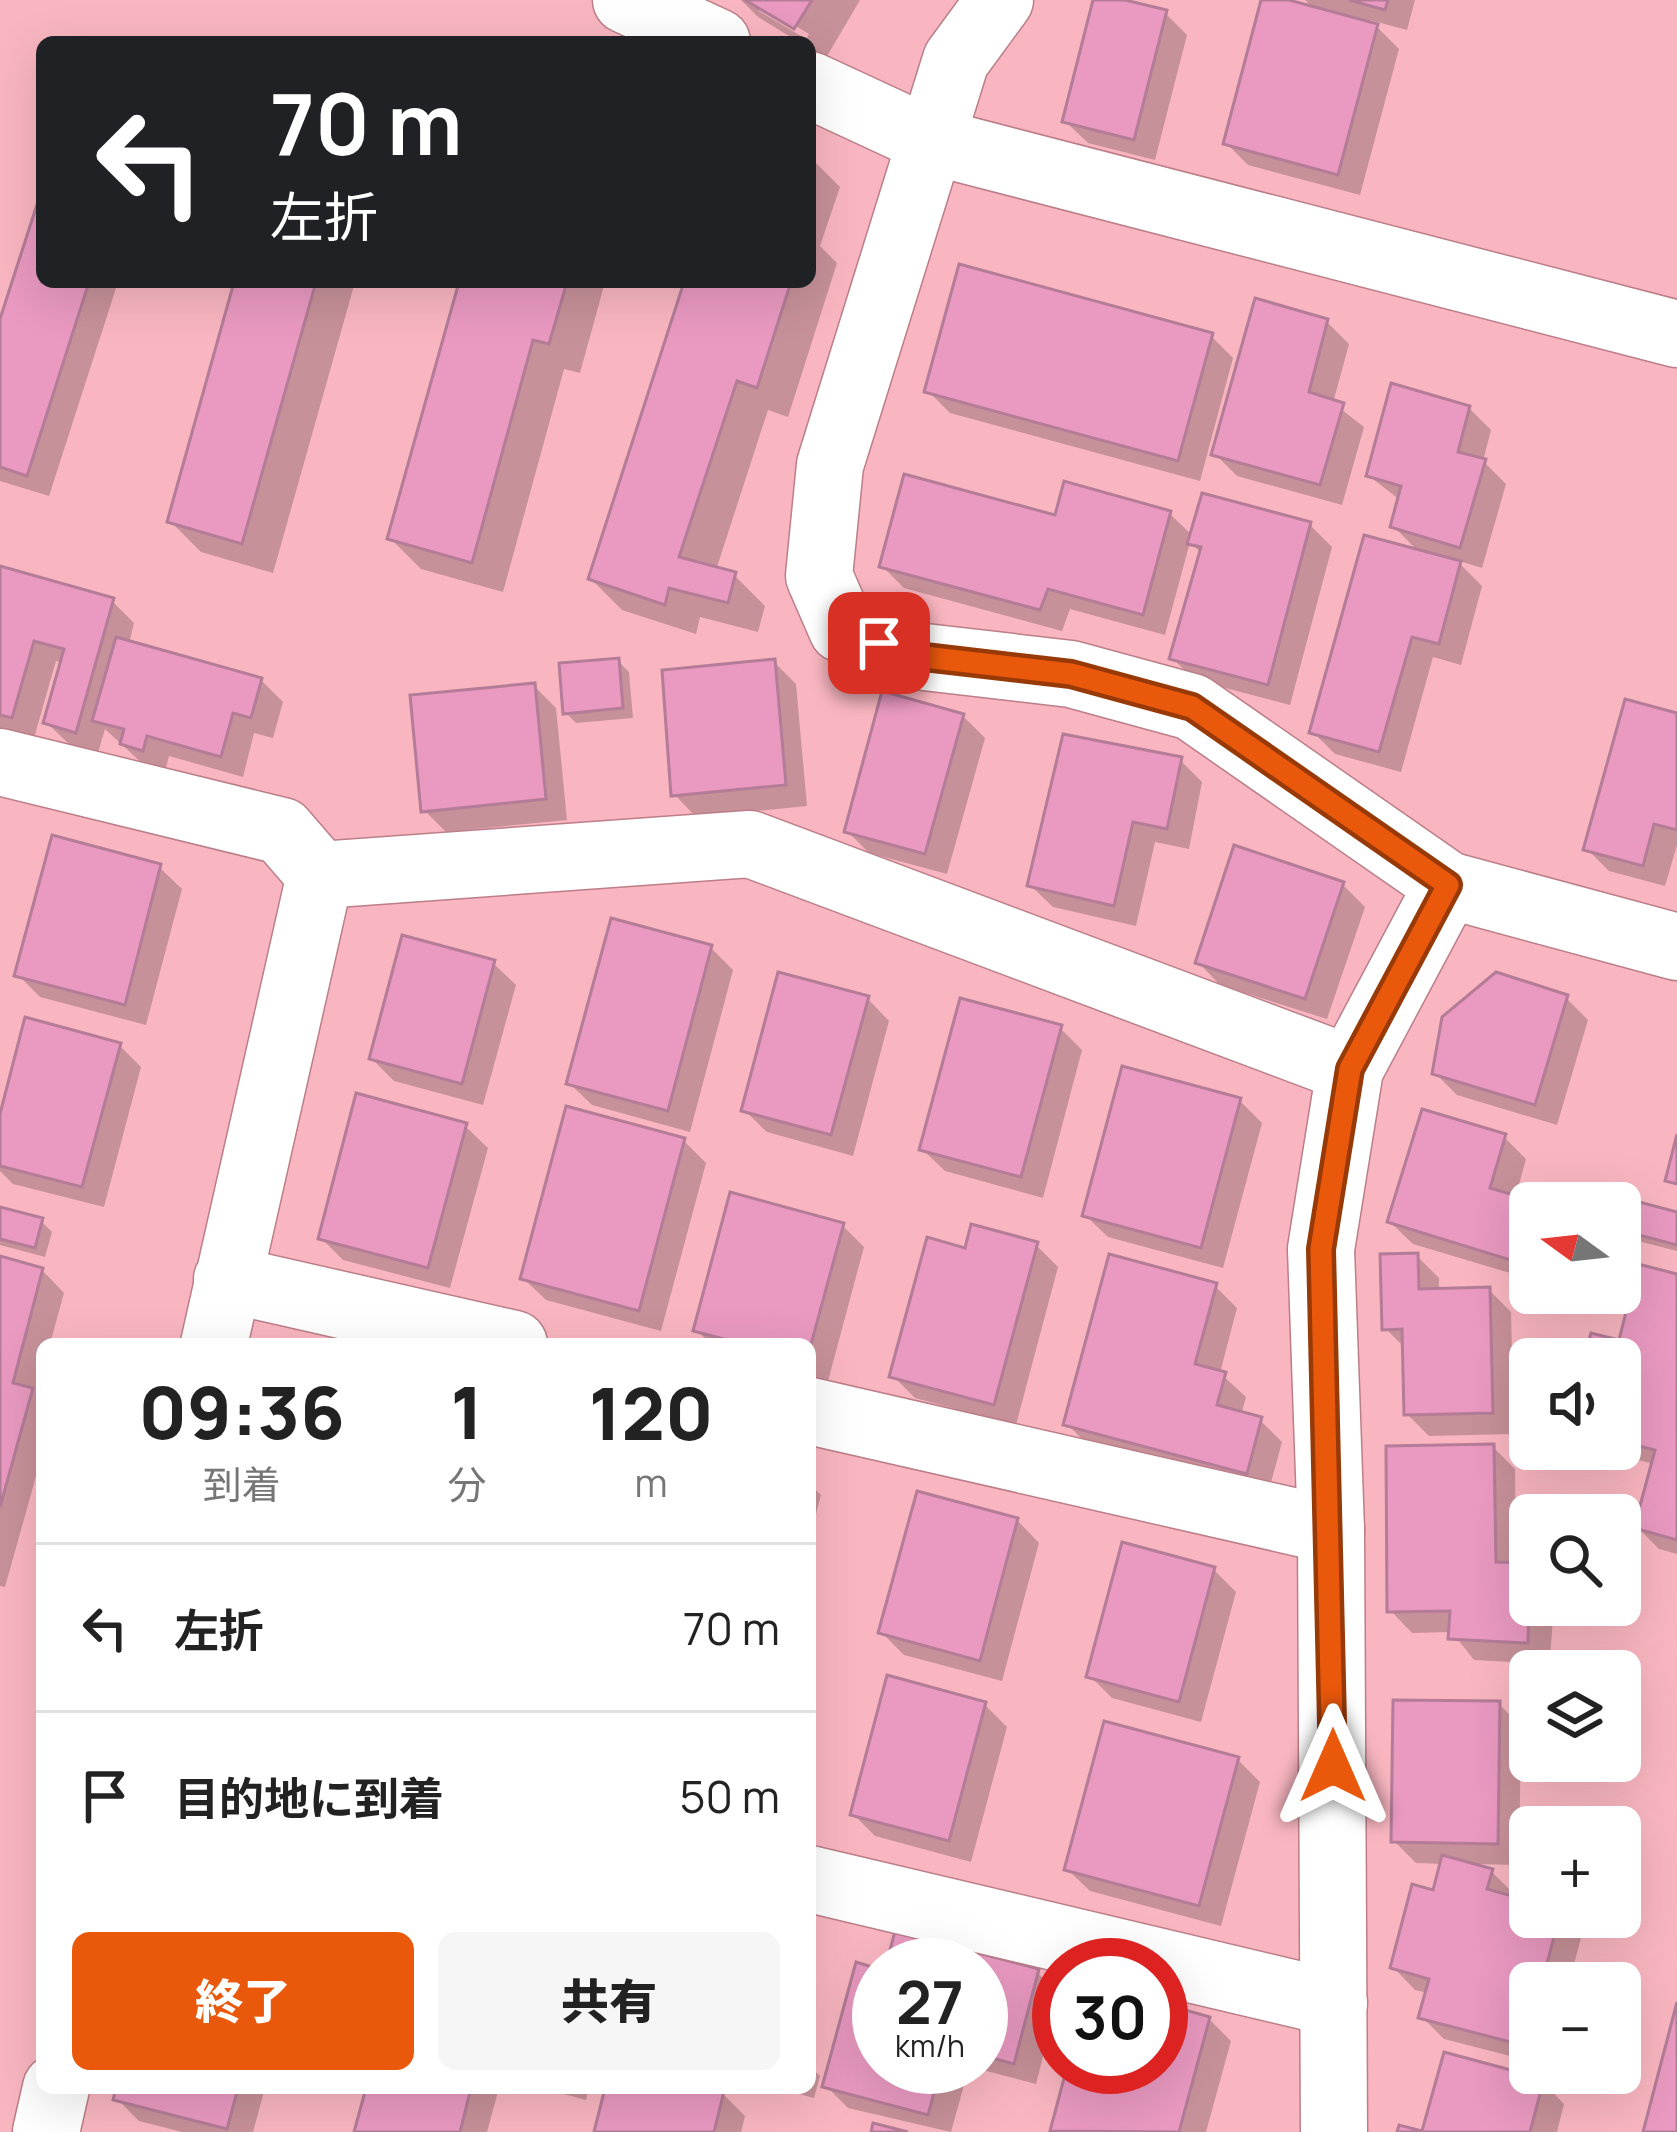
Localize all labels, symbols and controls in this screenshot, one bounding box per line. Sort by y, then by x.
text: 70 m [270,65,462,180]
icon: left [72,84,228,240]
text: 左折 [270,179,378,253]
pin [828,592,930,694]
icon: arrive [846,610,912,676]
north arrow [1509,1182,1641,1314]
map controls [1509,1182,1641,2094]
button: sound [1509,1338,1641,1470]
text: 09:36 [138,1362,345,1461]
text: 1 [450,1362,483,1461]
text: 120 [589,1363,714,1462]
text: m [635,1455,668,1509]
text: 到着 [203,1457,281,1511]
text: 分 [447,1457,486,1511]
button: search [1509,1494,1641,1626]
icon: left [72,1595,138,1661]
text: 70 m [683,1597,780,1659]
text: 左折 [174,1599,264,1661]
button: layers [1509,1650,1641,1782]
position arrow [1270,1703,1396,1829]
icon: arrive [72,1763,138,1829]
text: 50 m [679,1765,780,1827]
text: 目的地に到着 [174,1767,444,1829]
button: + [1509,1806,1641,1938]
button: 終了 [72,1932,414,2070]
button: 共有 [438,1932,780,2070]
speed limit sign: 30 [1032,1938,1188,2094]
text: 27 [896,1960,964,2042]
button: − [1509,1962,1641,2094]
text: km/h [895,2025,965,2066]

